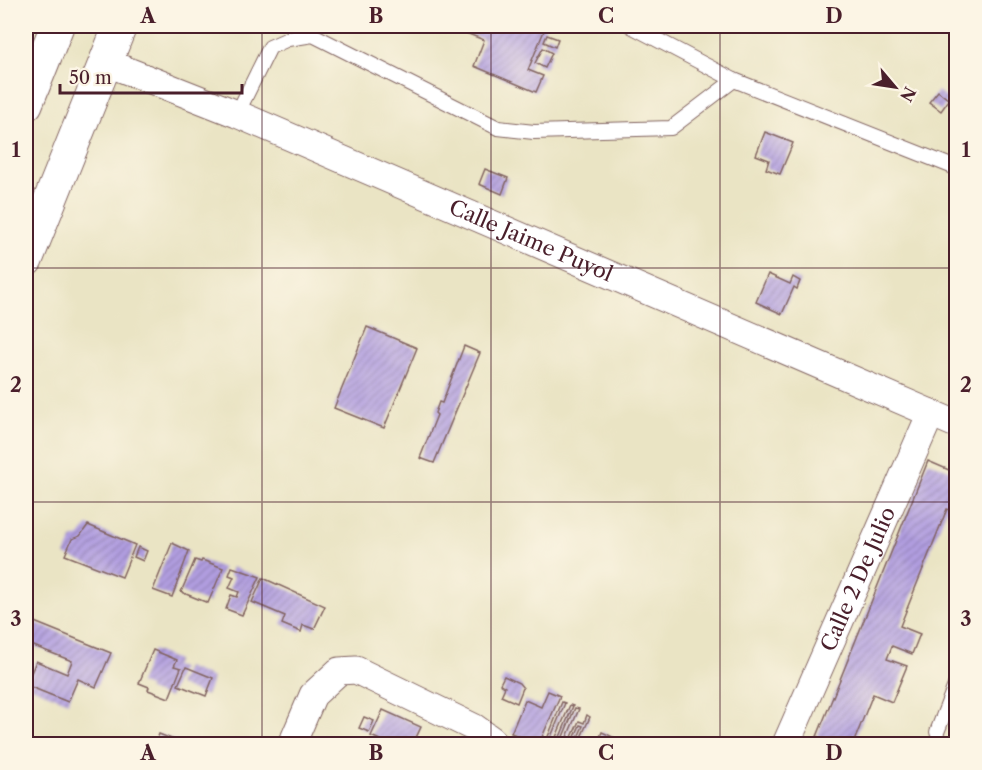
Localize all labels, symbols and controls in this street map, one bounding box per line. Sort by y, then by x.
text: A [139,4,156,28]
text: B [369,4,384,28]
text: C [598,4,614,28]
text: D [825,4,843,28]
scale bar [60,57,242,95]
north arrow [865,57,925,117]
text: 50 m [69,67,112,89]
text: N [896,83,920,105]
text: 1 [12,138,21,162]
text: 1 [962,138,971,162]
street label: Calle Jaime Puyol [446,194,617,287]
text: 2 [10,373,22,397]
text: 2 [960,373,972,397]
street label: Calle 2 De Julio [815,503,900,655]
text: 3 [10,607,22,631]
text: 3 [960,607,972,631]
text: A [139,741,156,765]
text: B [369,741,384,765]
text: C [598,741,614,765]
text: D [825,741,843,765]

